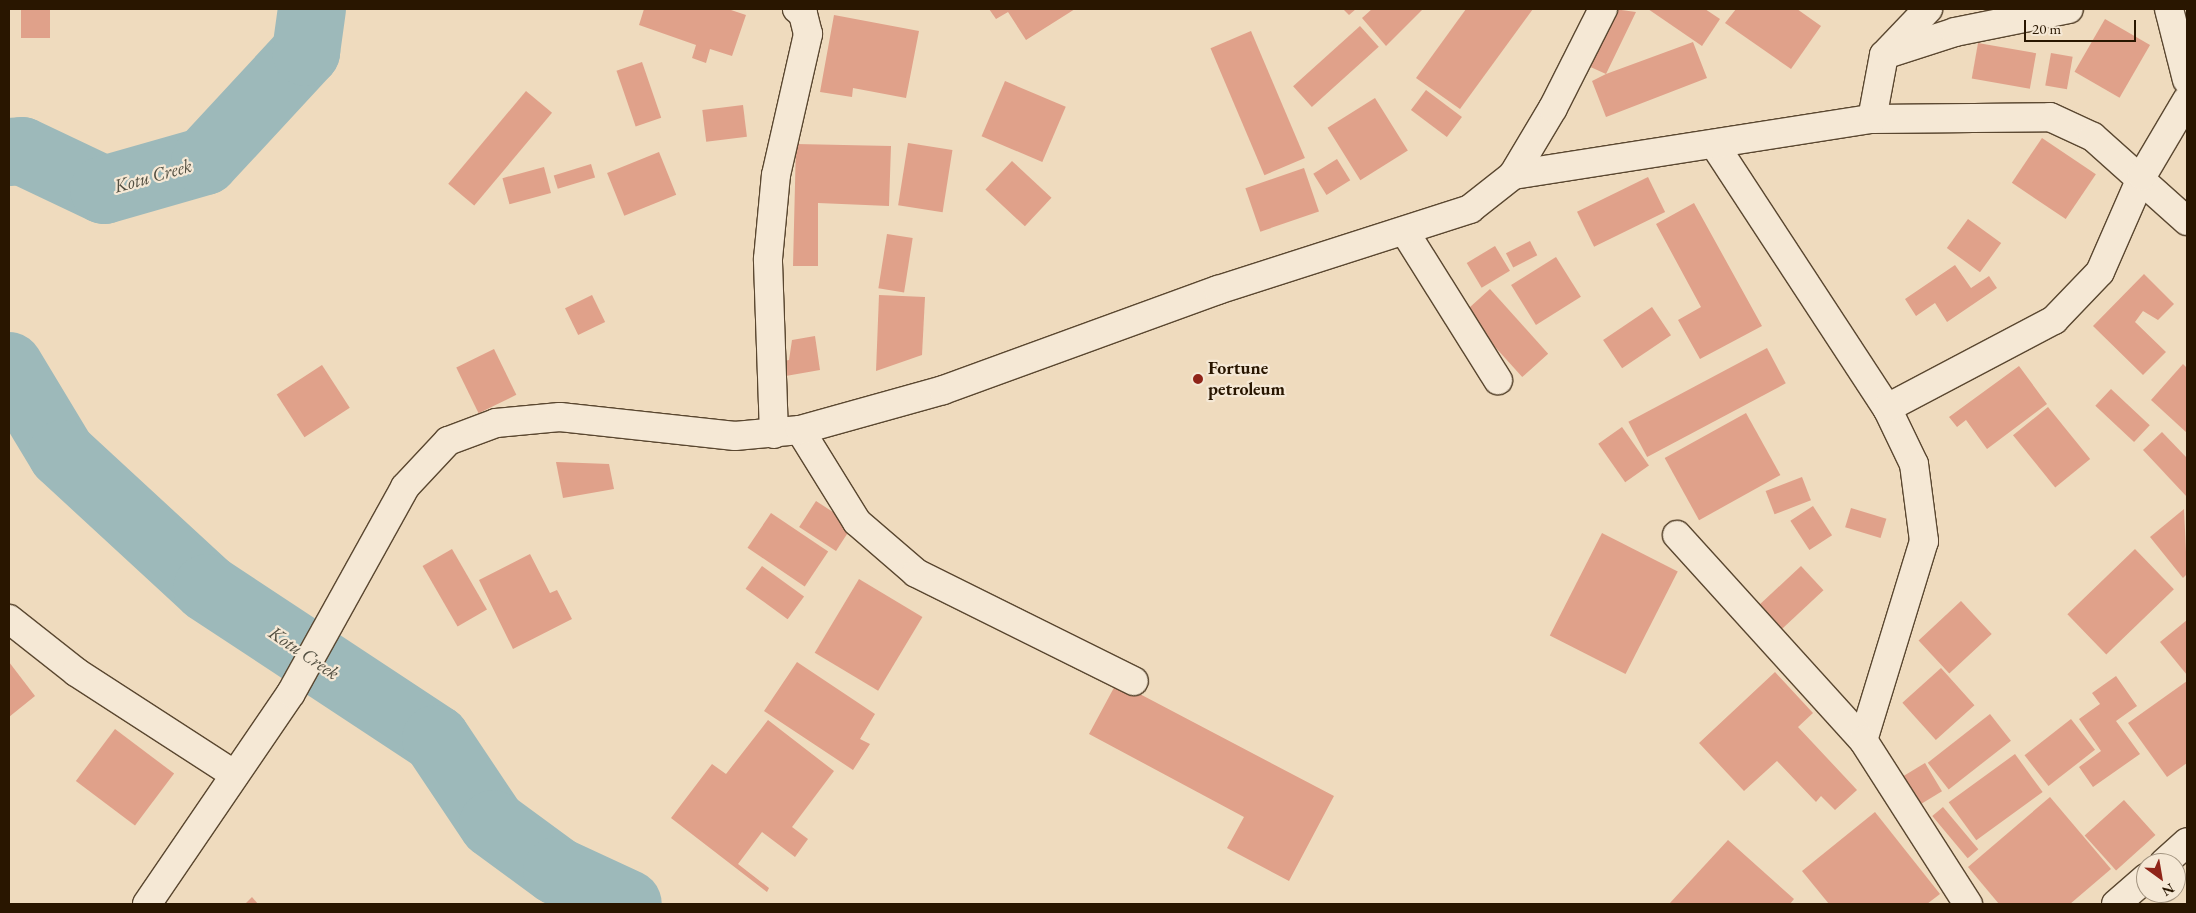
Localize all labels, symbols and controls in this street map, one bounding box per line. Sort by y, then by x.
scale bar [2026,10,2138,42]
text: 20 m [2032,19,2061,38]
water label: Kotu Creek [111,154,195,198]
place label: Fortune petroleum [1208,358,1285,400]
marker: Fortune petroleum [1192,373,1204,385]
water label: Kotu Creek [265,621,343,685]
north arrow [2136,853,2186,903]
text: N [2159,879,2178,901]

